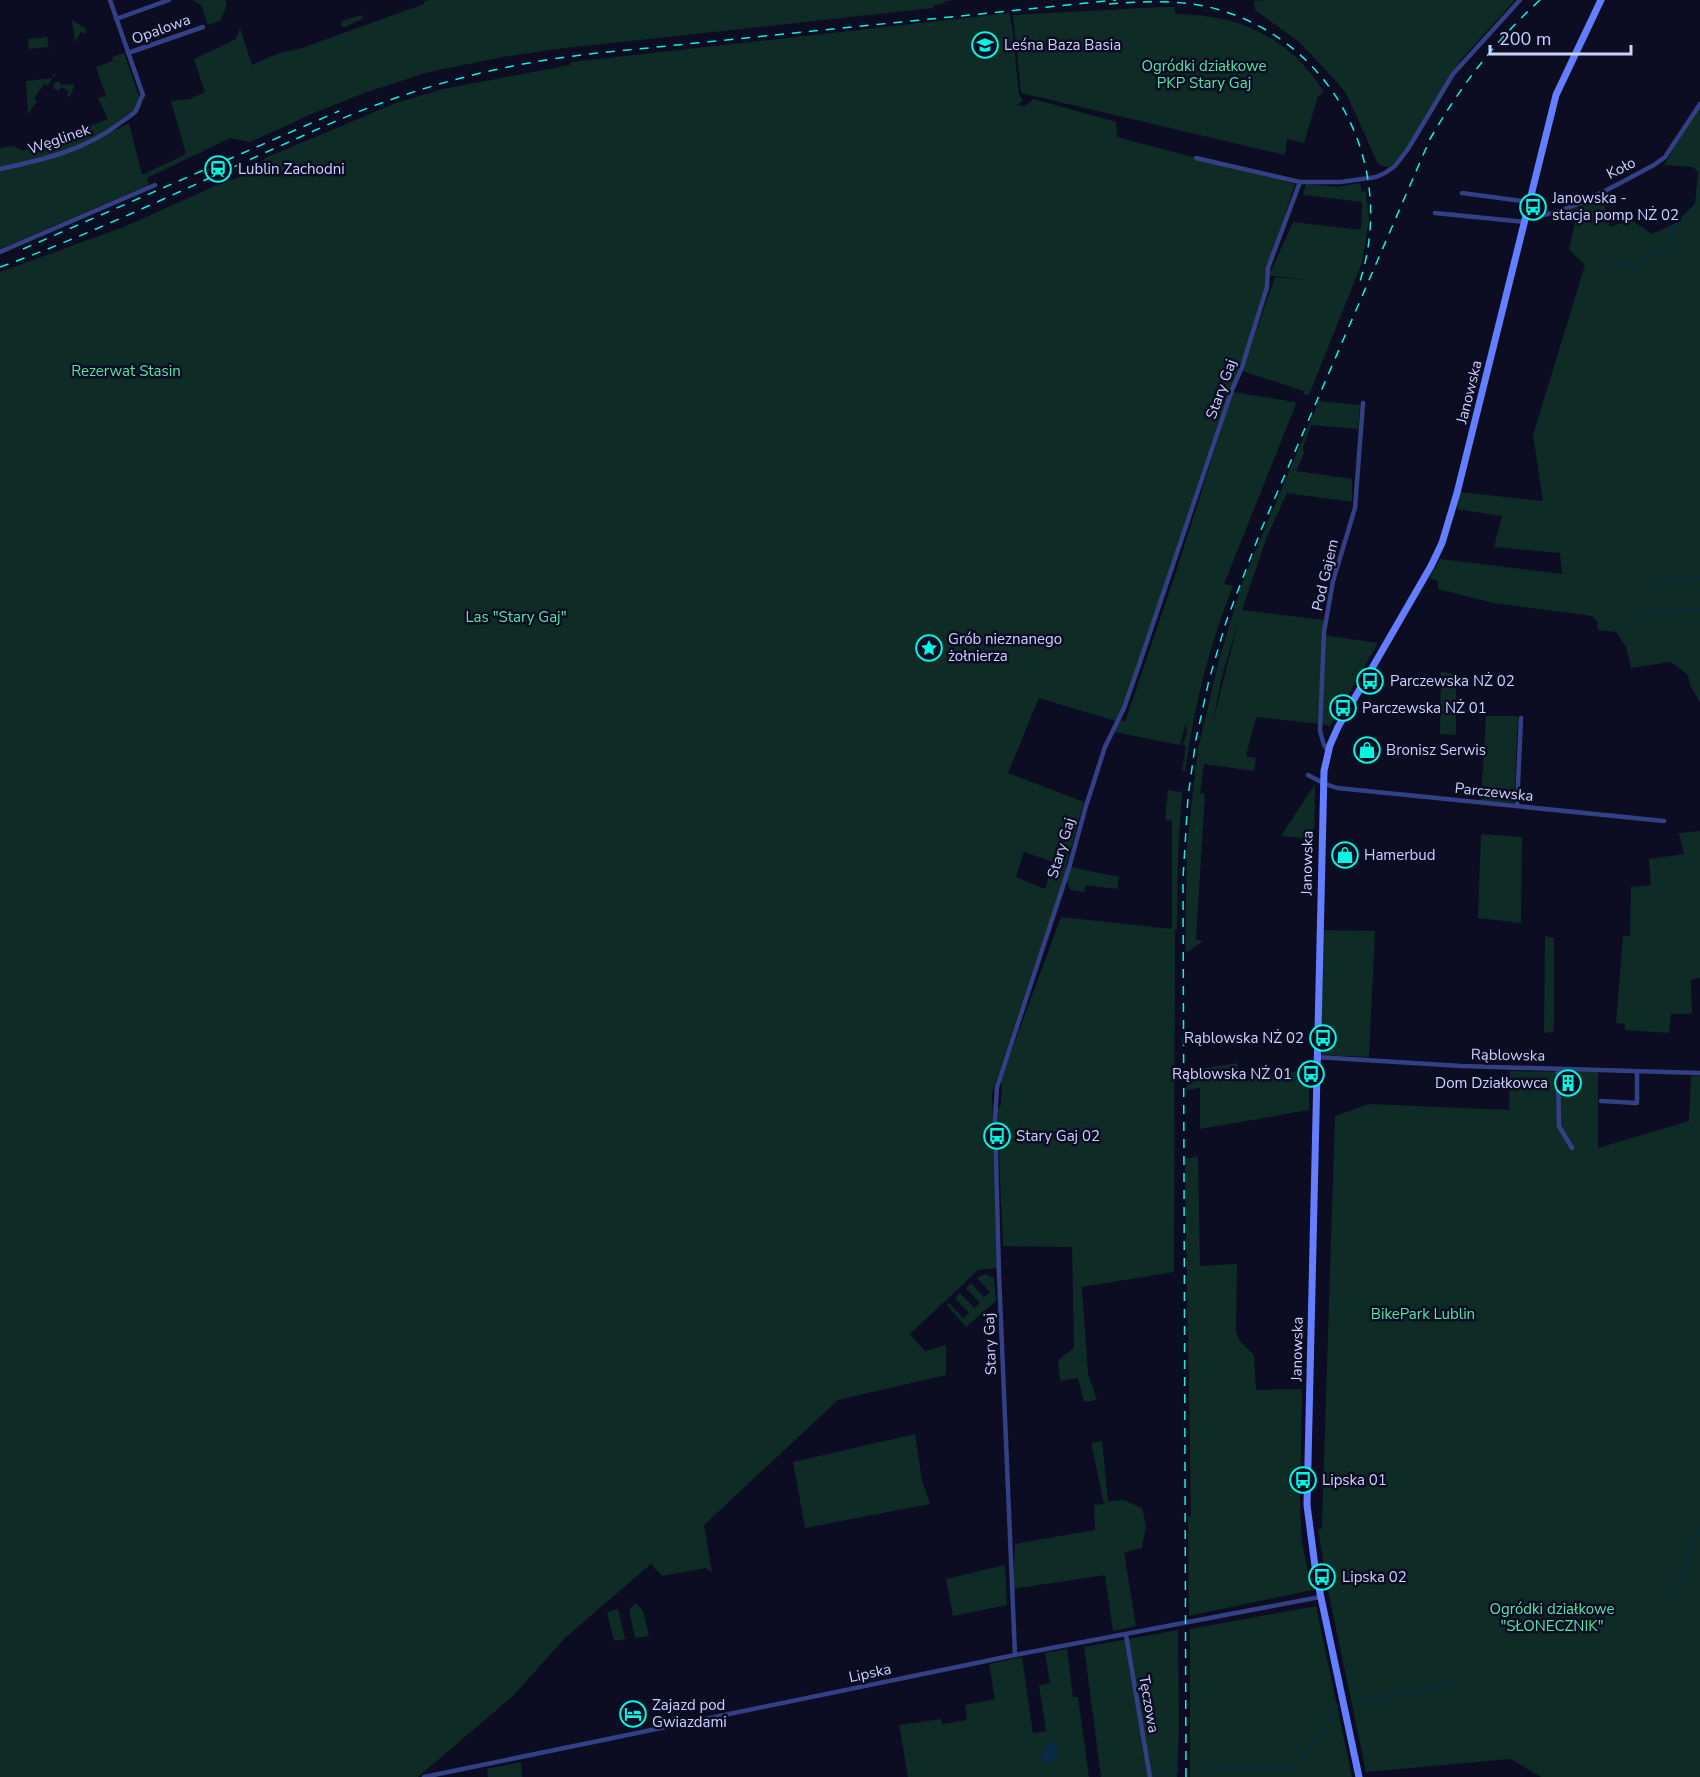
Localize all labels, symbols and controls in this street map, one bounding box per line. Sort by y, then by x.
street label: Opalowa [129,9,193,49]
scale bar [1490,18,1631,56]
text: 200 m [1499,27,1551,51]
school or university icon: Leśna Baza Basia [970,30,1000,60]
place label: Leśna Baza Basia [1004,35,1121,55]
park label: Ogródki działkowe PKP Stary Gaj [1141,56,1267,93]
street label: Węglinek [25,119,93,159]
street label: Koło [1603,152,1639,184]
station icon: Lublin Zachodni [203,154,233,184]
place label: Lublin Zachodni [238,159,345,179]
place label: Janowska - stacja pomp NŻ 02 [1551,188,1679,225]
bus stop icon: Janowska - stacja pomp NŻ 02 [1518,192,1548,222]
street label: Stary Gaj [1201,356,1241,422]
street label: Janowska [1451,358,1487,427]
park label: Rezerwat Stasin [71,361,181,381]
street label: Pod Gajem [1307,537,1343,613]
park label: Las "Stary Gaj" [465,607,567,627]
place label: Grób nieznanego żołnierza [948,629,1062,666]
place icon: Grób nieznanego żołnierza [914,633,944,663]
bus stop icon: Parczewska NŻ 02 [1355,666,1385,696]
place label: Parczewska NŻ 02 [1390,671,1515,691]
bus stop icon: Parczewska NŻ 01 [1328,693,1358,723]
place label: Parczewska NŻ 01 [1362,698,1487,718]
shop icon: Bronisz Serwis [1352,735,1382,765]
place label: Bronisz Serwis [1386,740,1486,760]
street label: Parczewska [1454,778,1534,806]
street label: Stary Gaj [1042,815,1080,881]
street label: Janowska [1296,831,1318,896]
shop icon: Hamerbud [1330,840,1360,870]
place label: Hamerbud [1364,845,1435,865]
bus stop icon: Rąblowska NŻ 02 [1308,1023,1338,1053]
place label: Rąblowska NŻ 02 [1184,1028,1304,1048]
street label: Rąblowska [1471,1044,1545,1066]
bus stop icon: Rąblowska NŻ 01 [1296,1059,1326,1089]
place label: Rąblowska NŻ 01 [1172,1064,1292,1084]
building icon: Dom Działkowca [1553,1068,1583,1098]
place label: Dom Działkowca [1435,1073,1548,1093]
bus stop icon: Stary Gaj 02 [982,1121,1012,1151]
place label: Stary Gaj 02 [1016,1126,1100,1146]
park label: BikePark Lublin [1371,1304,1475,1324]
street label: Stary Gaj [979,1313,1001,1375]
street label: Janowska [1286,1317,1308,1382]
bus stop icon: Lipska 01 [1288,1465,1318,1495]
place label: Lipska 01 [1322,1470,1387,1490]
bus stop icon: Lipska 02 [1307,1562,1337,1592]
place label: Lipska 02 [1342,1567,1407,1587]
park label: Ogródki działkowe "SŁONECZNIK" [1489,1599,1615,1636]
street label: Lipska [847,1659,893,1687]
street label: Tęczowa [1134,1674,1164,1734]
place label: Zajazd pod Gwiazdami [652,1695,727,1732]
hotel icon: Zajazd pod Gwiazdami [618,1699,648,1729]

